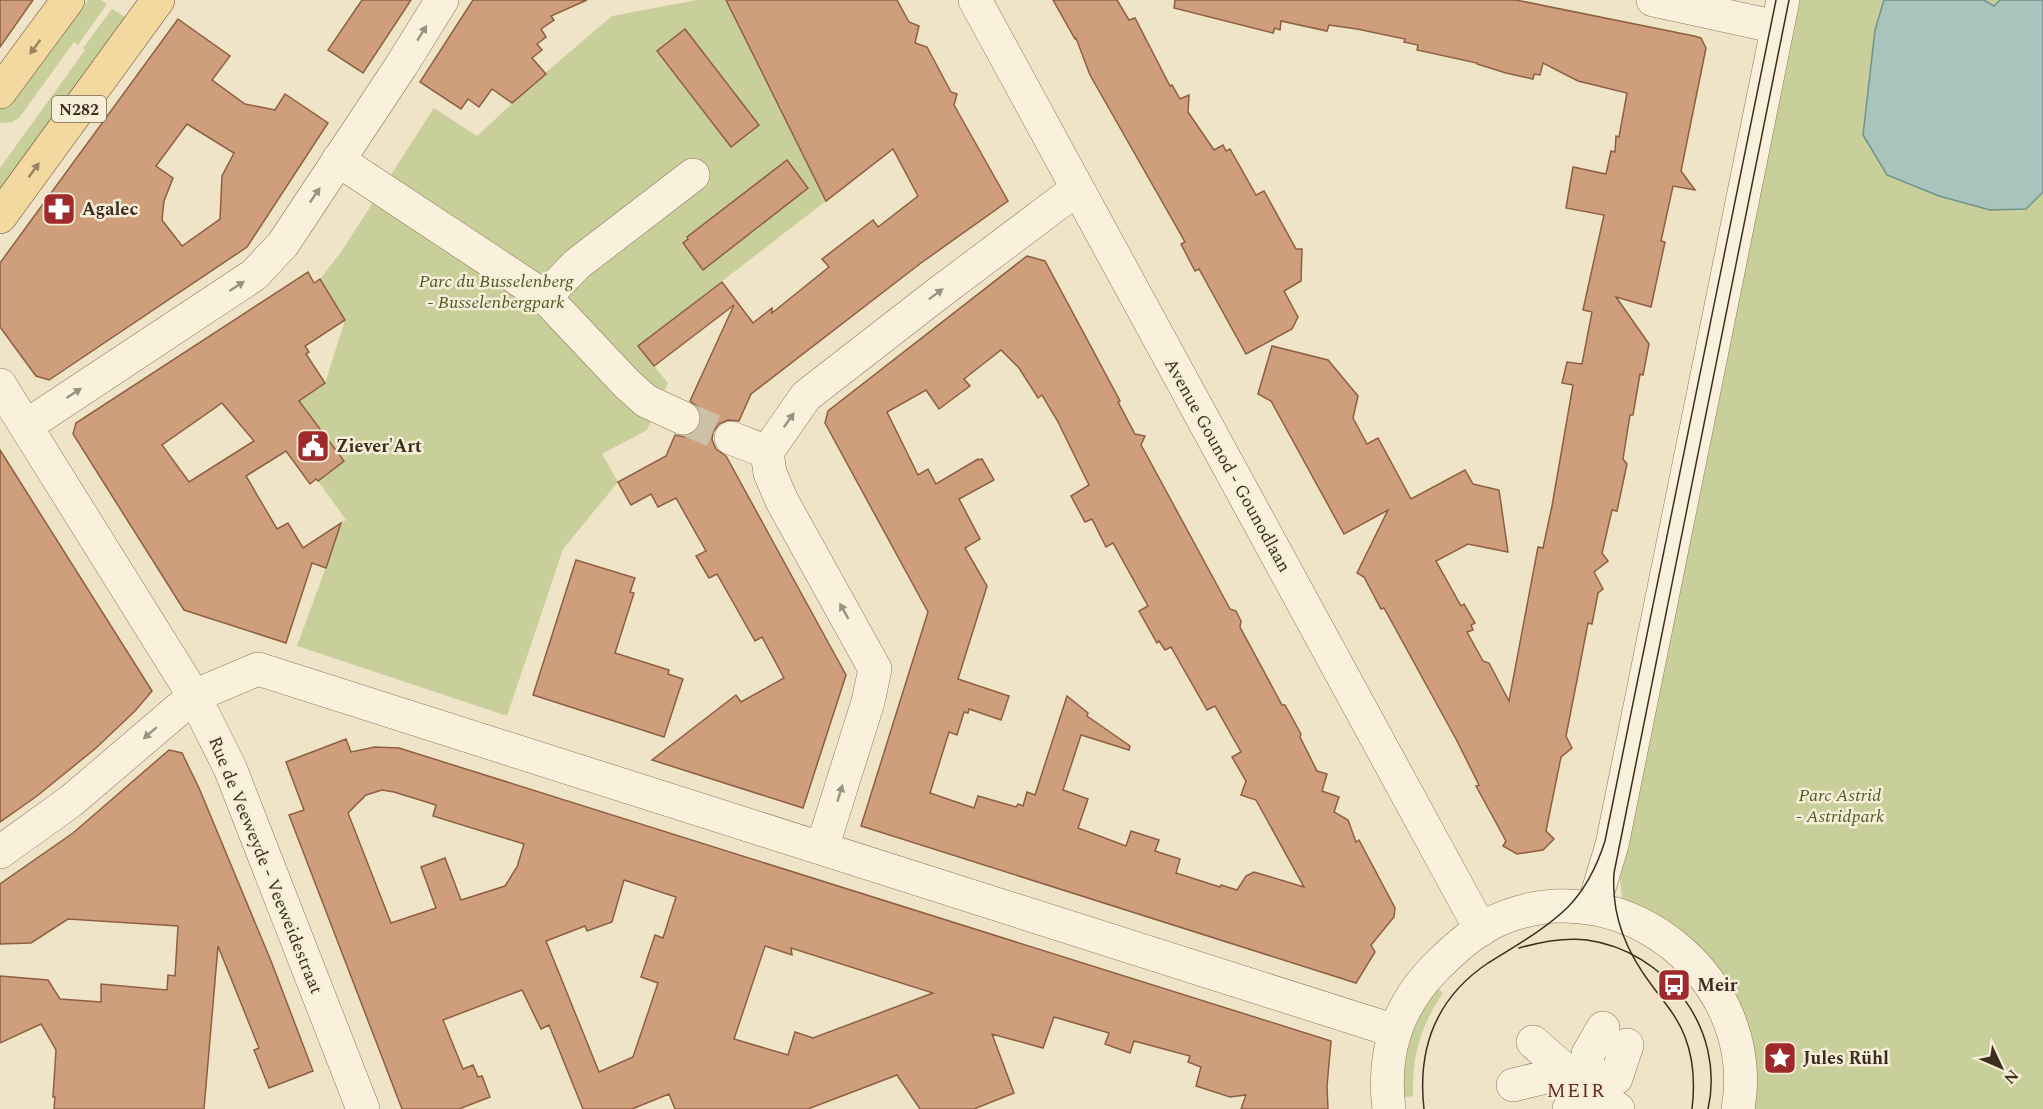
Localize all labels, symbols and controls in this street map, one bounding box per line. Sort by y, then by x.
one-way arrow [416,25,427,41]
one-way arrow [29,39,41,54]
road number: N282 [52,96,106,122]
one-way arrow [28,162,40,177]
one-way arrow [309,187,320,203]
pharmacy icon: Agalec [41,191,77,227]
place label: Agalec [82,196,138,223]
park label: Parc du Busselenberg - Busselenbergpark [419,268,574,316]
one-way arrow [229,280,245,291]
one-way arrow [929,289,944,301]
street label: Avenue Gounod - Gounodlaan [1157,353,1298,577]
one-way arrow [66,387,82,399]
one-way arrow [783,413,795,429]
public building icon: Ziever'Art [295,428,331,464]
place label: Ziever'Art [336,433,422,460]
one-way arrow [839,602,849,619]
one-way arrow [143,726,158,739]
street label: Rue de Veeweyde - Veeweidestraat [201,732,330,998]
park label: Parc Astrid - Astridpark [1796,782,1885,830]
one-way arrow [836,784,845,802]
bus stop icon: Meir [1656,967,1692,1003]
place label: Meir [1697,972,1738,999]
north arrow [1971,1037,2031,1097]
place icon: Jules Rühl [1762,1040,1798,1076]
place label: Jules Rühl [1803,1045,1889,1072]
text: N [1998,1064,2024,1090]
district label: MEIR [1546,1076,1606,1106]

